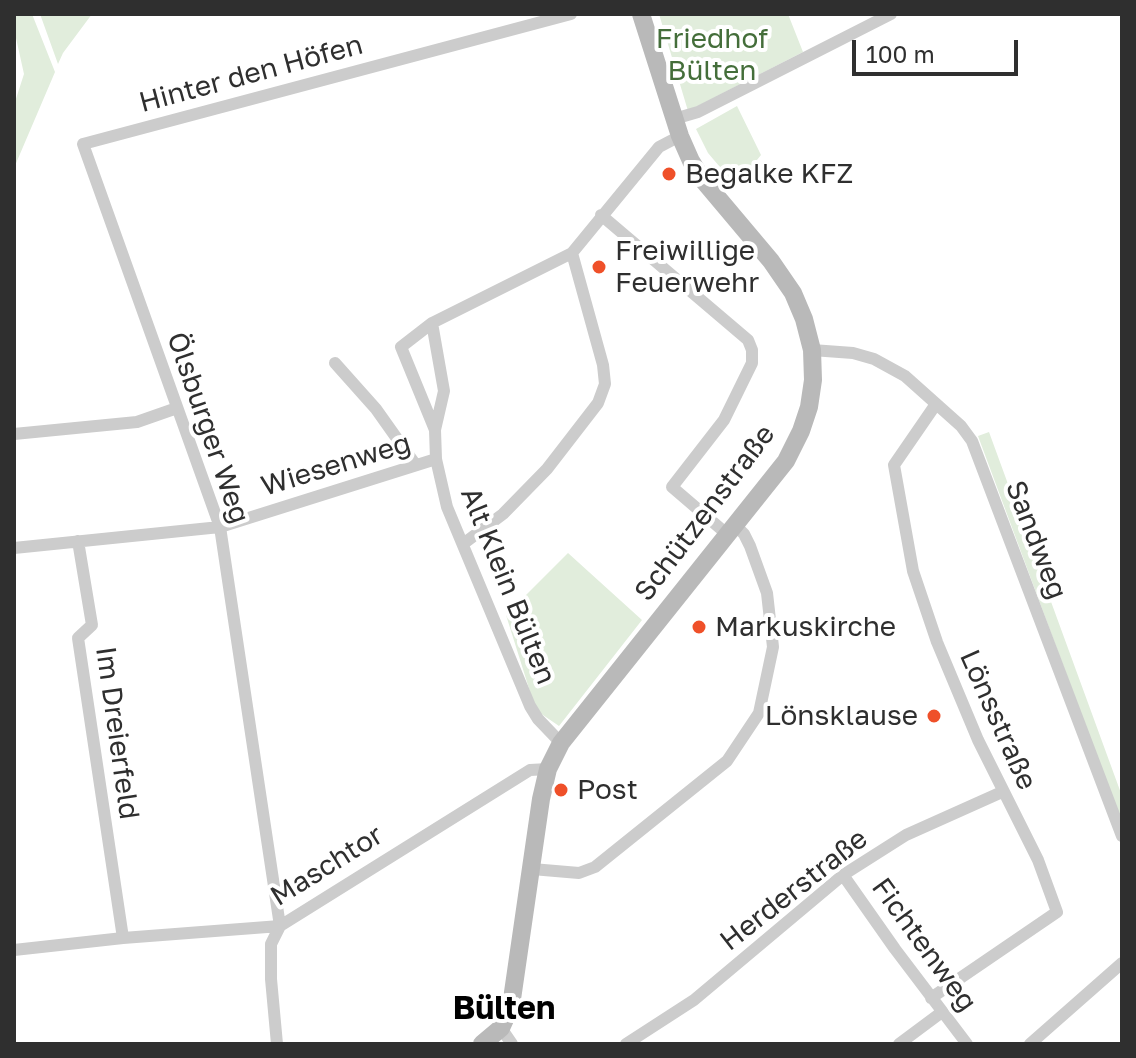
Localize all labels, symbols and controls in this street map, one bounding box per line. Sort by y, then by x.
park label: Friedhof Bülten [656,22,768,88]
scale bar [856,24,1022,74]
street label: Hinter den Höfen [136,28,366,120]
text: 100 m [866,39,935,68]
place label: Begalke KFZ [685,157,853,191]
marker: Begalke KFZ [660,165,678,183]
place label: Freiwillige Feuerwehr [615,234,759,300]
marker: Freiwillige Feuerwehr [590,258,608,276]
street label: Ölsburger Weg [160,328,256,528]
street label: Schützenstraße [628,418,782,608]
street label: Wiesenweg [257,426,415,504]
street label: Sandweg [998,476,1074,604]
street label: Alt Klein Bülten [453,483,563,689]
place label: Markuskirche [715,610,896,644]
marker: Markuskirche [690,618,708,636]
street label: Im Dreierfeld [88,644,146,822]
street label: Lönsstraße [952,645,1044,795]
place label: Lönsklause [765,699,918,733]
marker: Lönsklause [925,707,943,725]
place label: Post [577,773,638,807]
marker: Post [552,781,570,799]
street label: Maschtor [265,818,389,914]
street label: Herderstraße [714,822,874,958]
street label: Fichtenweg [864,872,984,1018]
district label: Bülten [453,990,555,1028]

